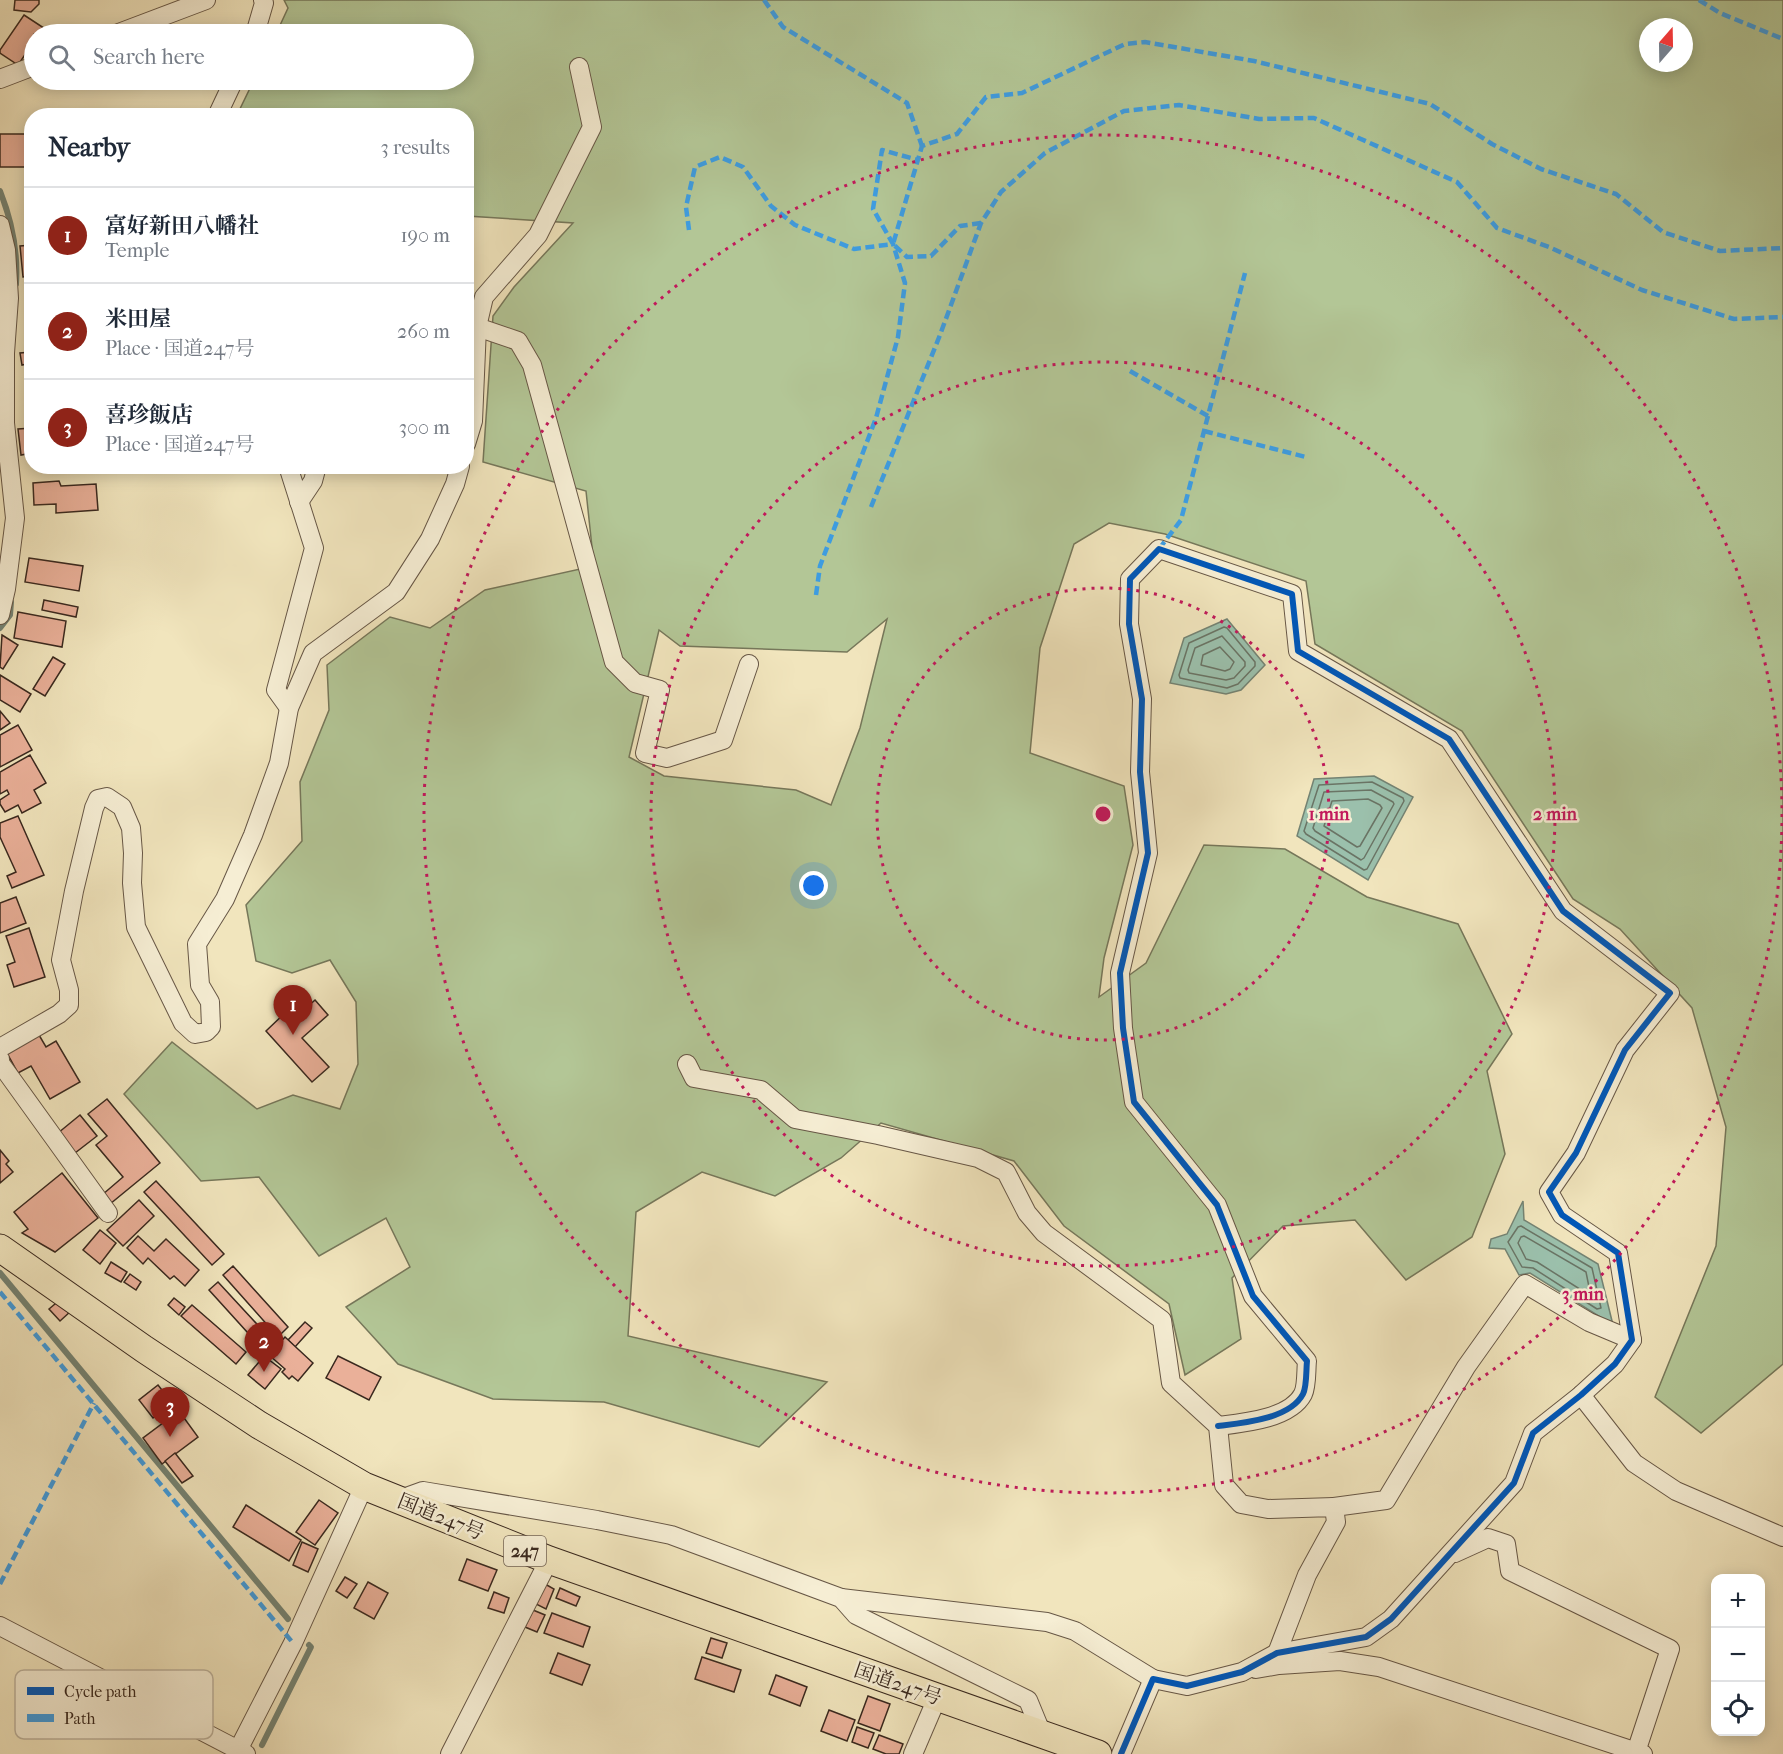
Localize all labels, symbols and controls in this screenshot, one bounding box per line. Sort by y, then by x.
north arrow [1639,18,1693,72]
search box [24,24,474,90]
icon: search [45,41,78,74]
text: Search here [93,44,205,70]
text: Nearby [48,132,130,163]
text: 3 results [381,136,450,159]
text: 富好新田八幡社 [105,213,259,239]
text: 1 [64,224,71,247]
text: 190 m [400,224,450,247]
text: Temple [105,239,169,262]
text: 米田屋 [105,306,171,332]
text: 2 [62,320,73,343]
text: 260 m [397,320,450,343]
text: Place · 国道247号 [105,337,254,360]
text: 喜珍飯店 [105,402,193,428]
text: 3 [63,416,72,439]
text: 300 m [399,416,450,439]
text: Place · 国道247号 [105,433,254,456]
centre of rings [1093,804,1113,824]
text: 1 min [1308,804,1350,825]
text: 2 min [1533,804,1577,825]
your location [799,871,828,900]
pin: 1 [274,986,312,1035]
text: 3 min [1562,1284,1605,1305]
pin: 2 [244,1322,284,1372]
pin: 3 [150,1388,190,1437]
street label: 国道247号 [394,1489,488,1545]
road number: 247 [504,1536,546,1566]
map controls [1711,1574,1765,1736]
button: + [1711,1574,1765,1628]
button: − [1711,1628,1765,1682]
street label: 国道247号 [851,1658,945,1710]
legend [15,1670,213,1739]
text: Cycle path [64,1682,136,1701]
button: locate [1711,1682,1765,1736]
text: Path [64,1709,96,1728]

